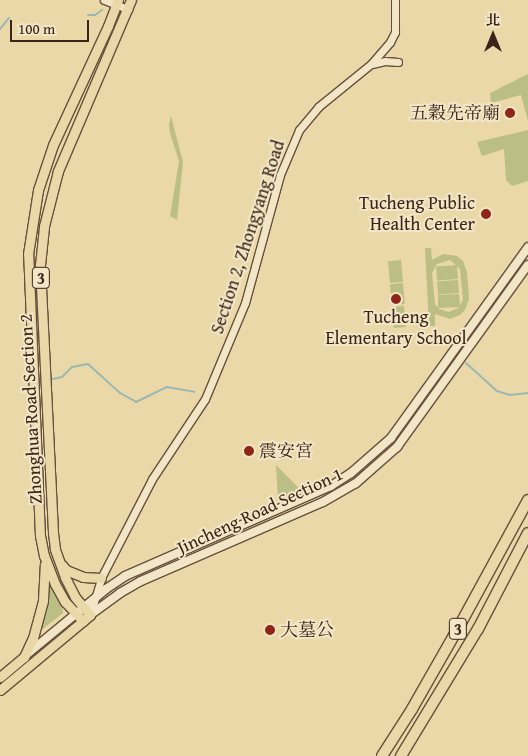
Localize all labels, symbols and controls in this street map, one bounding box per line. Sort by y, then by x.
scale bar [12,10,91,42]
north arrow [468,10,518,60]
text: 北 [486,10,500,30]
text: 100 m [18,18,55,39]
place label: 五穀先帝廟 [410,102,500,124]
marker: 五穀先帝廟 [504,107,516,119]
street label: Section 2, Zhongyang Road [206,137,290,337]
place label: Tucheng Public Health Center [359,193,475,235]
marker: Tucheng Public Health Center [479,207,493,221]
road number: 3 [31,264,51,292]
marker: Tucheng Elementary School [390,293,402,305]
place label: Tucheng Elementary School [325,307,467,350]
street label: Zhonghua Road Section 2 [15,313,47,505]
place label: 震安宮 [259,440,313,462]
marker: 震安宮 [243,445,255,457]
street label: Jincheng Road Section 1 [174,463,346,559]
road number: 3 [448,616,468,642]
place label: 大墓公 [280,619,334,641]
marker: 大墓公 [264,624,276,636]

